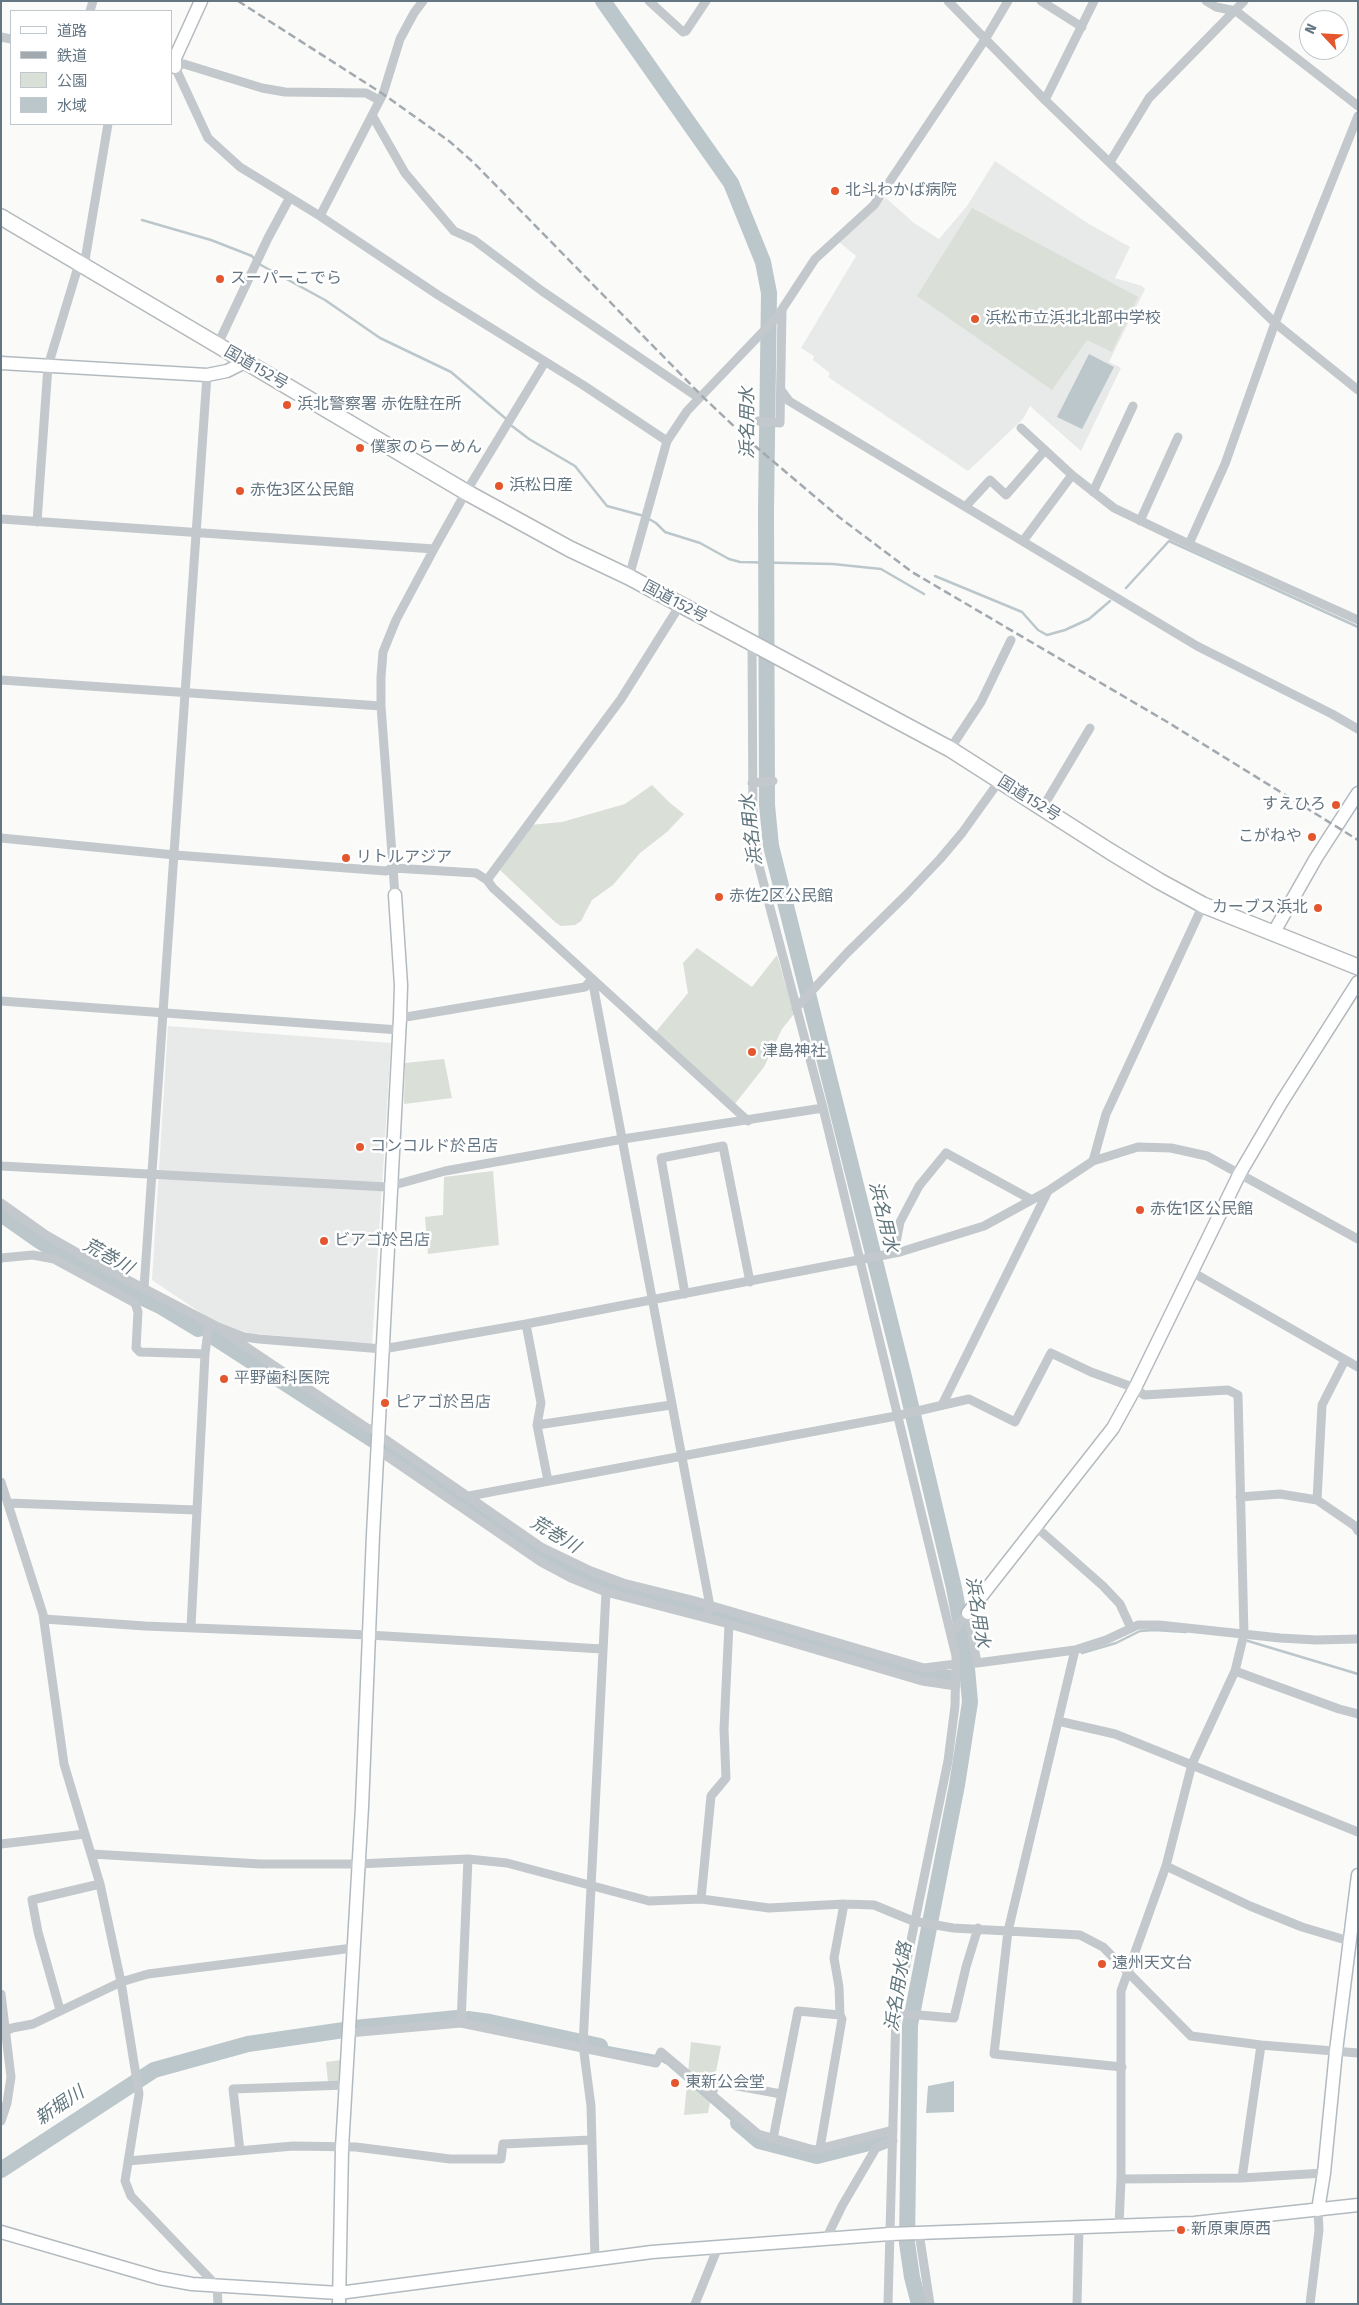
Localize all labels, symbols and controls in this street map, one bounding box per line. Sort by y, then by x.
legend [10,10,172,125]
north arrow [1299,10,1349,60]
text: N [1301,21,1321,37]
text: 道路 [57,22,87,40]
text: 鉄道 [57,47,87,65]
text: 公園 [57,72,87,90]
text: 水域 [57,97,87,115]
place label: 北斗わかば病院 [845,181,957,201]
marker: 北斗わかば病院 [829,185,841,197]
place label: スーパーこでら [230,269,342,289]
marker: スーパーこでら [214,273,226,285]
place label: 浜松市立浜北北部中学校 [985,309,1161,329]
marker: 浜松市立浜北北部中学校 [969,313,981,325]
street label: 国道152号 [221,342,291,394]
water label: 浜名用水 [737,387,759,459]
place label: 浜北警察署 赤佐駐在所 [297,395,461,415]
marker: 浜北警察署 赤佐駐在所 [281,399,293,411]
place label: 僕家のらーめん [370,438,482,458]
marker: 僕家のらーめん [354,442,366,454]
place label: 浜松日産 [509,476,573,496]
marker: 浜松日産 [493,480,505,492]
place label: 赤佐3区公民館 [250,481,354,501]
marker: 赤佐3区公民館 [234,485,246,497]
street label: 国道152号 [639,577,711,627]
street label: 国道152号 [994,772,1064,826]
water label: 浜名用水 [737,793,767,867]
place label: すえひろ [1262,795,1326,815]
marker: すえひろ [1330,799,1342,811]
place label: こがねや [1238,827,1302,847]
marker: こがねや [1306,831,1318,843]
place label: リトルアジア [356,848,452,868]
marker: リトルアジア [340,852,352,864]
place label: 赤佐2区公民館 [729,887,833,907]
marker: 赤佐2区公民館 [713,891,725,903]
place label: カーブス浜北 [1212,898,1308,918]
marker: カーブス浜北 [1312,902,1324,914]
place label: 津島神社 [762,1042,826,1062]
marker: 津島神社 [746,1046,758,1058]
place label: コンコルド於呂店 [370,1137,498,1157]
marker: コンコルド於呂店 [354,1141,366,1153]
water label: 浜名用水 [864,1179,902,1255]
place label: 赤佐1区公民館 [1150,1200,1253,1220]
marker: 赤佐1区公民館 [1134,1204,1146,1216]
place label: ビアゴ於呂店 [334,1231,430,1251]
water label: 荒巻川 [79,1234,137,1280]
marker: ビアゴ於呂店 [318,1235,330,1247]
place label: 平野歯科医院 [234,1369,330,1389]
marker: 平野歯科医院 [218,1373,230,1385]
place label: ピアゴ於呂店 [395,1393,491,1413]
marker: ピアゴ於呂店 [379,1397,391,1409]
water label: 荒巻川 [526,1512,584,1558]
water label: 浜名用水 [961,1575,993,1649]
water label: 浜名用水路 [881,1941,917,2033]
place label: 遠州天文台 [1112,1954,1192,1974]
marker: 遠州天文台 [1096,1958,1108,1970]
place label: 東新公会堂 [685,2073,765,2093]
marker: 東新公会堂 [669,2077,681,2089]
water label: 新堀川 [32,2082,88,2130]
place label: 新原東原西 [1191,2220,1271,2240]
marker: 新原東原西 [1175,2224,1187,2236]

